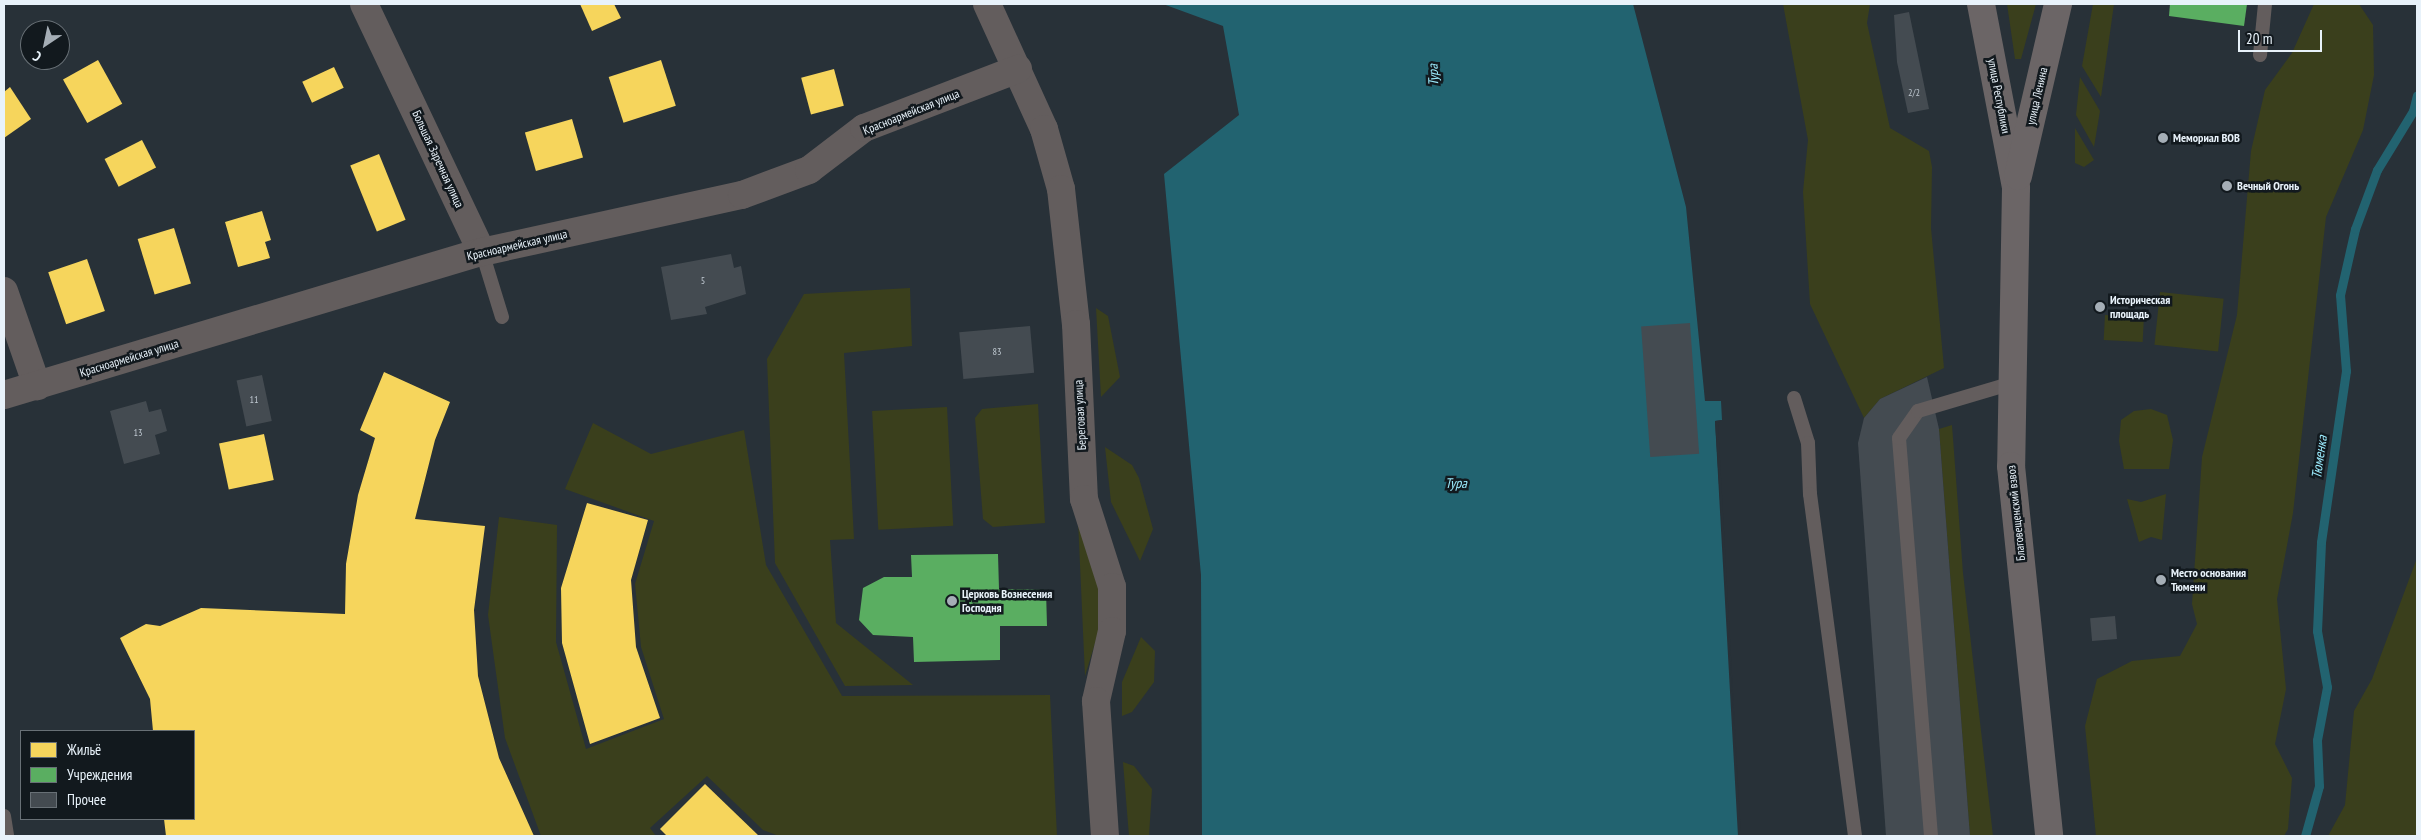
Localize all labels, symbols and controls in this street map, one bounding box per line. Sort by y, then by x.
north arrow [20,20,70,70]
scale bar [2241,20,2325,52]
text: 20 m [2246,29,2272,48]
text: С [29,47,45,66]
street label: улица Республики [1985,57,2013,135]
water label: Тура [1424,64,1442,86]
street label: улица Ленина [2023,66,2051,126]
street label: Красноармейская улица [861,86,961,138]
house number: 2/2 [1908,87,1920,99]
street label: Большая Заречная улица [409,108,467,210]
place label: Мемориал ВОВ [2173,131,2240,145]
marker: Мемориал ВОВ [2157,132,2169,144]
place label: Вечный Огонь [2237,179,2299,193]
marker: Вечный Огонь [2221,180,2233,192]
street label: Красноармейская улица [465,226,569,264]
house number: 5 [701,275,705,287]
place label: Историческая площадь [2110,293,2170,321]
marker: Историческая площадь [2094,301,2106,313]
street label: Красноармейская улица [78,336,180,380]
house number: 83 [993,346,1001,358]
street label: Береговая улица [1071,379,1089,451]
house number: 11 [250,394,258,406]
house number: 13 [134,427,142,439]
water label: Тюменка [2308,434,2330,480]
street label: Благовещенский взвоз [2004,464,2028,562]
water label: Тура [1445,475,1467,491]
place label: Место основания Тюмени [2171,566,2246,594]
marker: Место основания Тюмени [2155,574,2167,586]
place label: Церковь Вознесения Господня [962,587,1053,615]
marker: Церковь Вознесения Господня [946,595,958,607]
legend [20,730,195,820]
text: Жильё [67,740,101,759]
text: Учреждения [67,765,132,784]
text: Прочее [67,790,106,809]

